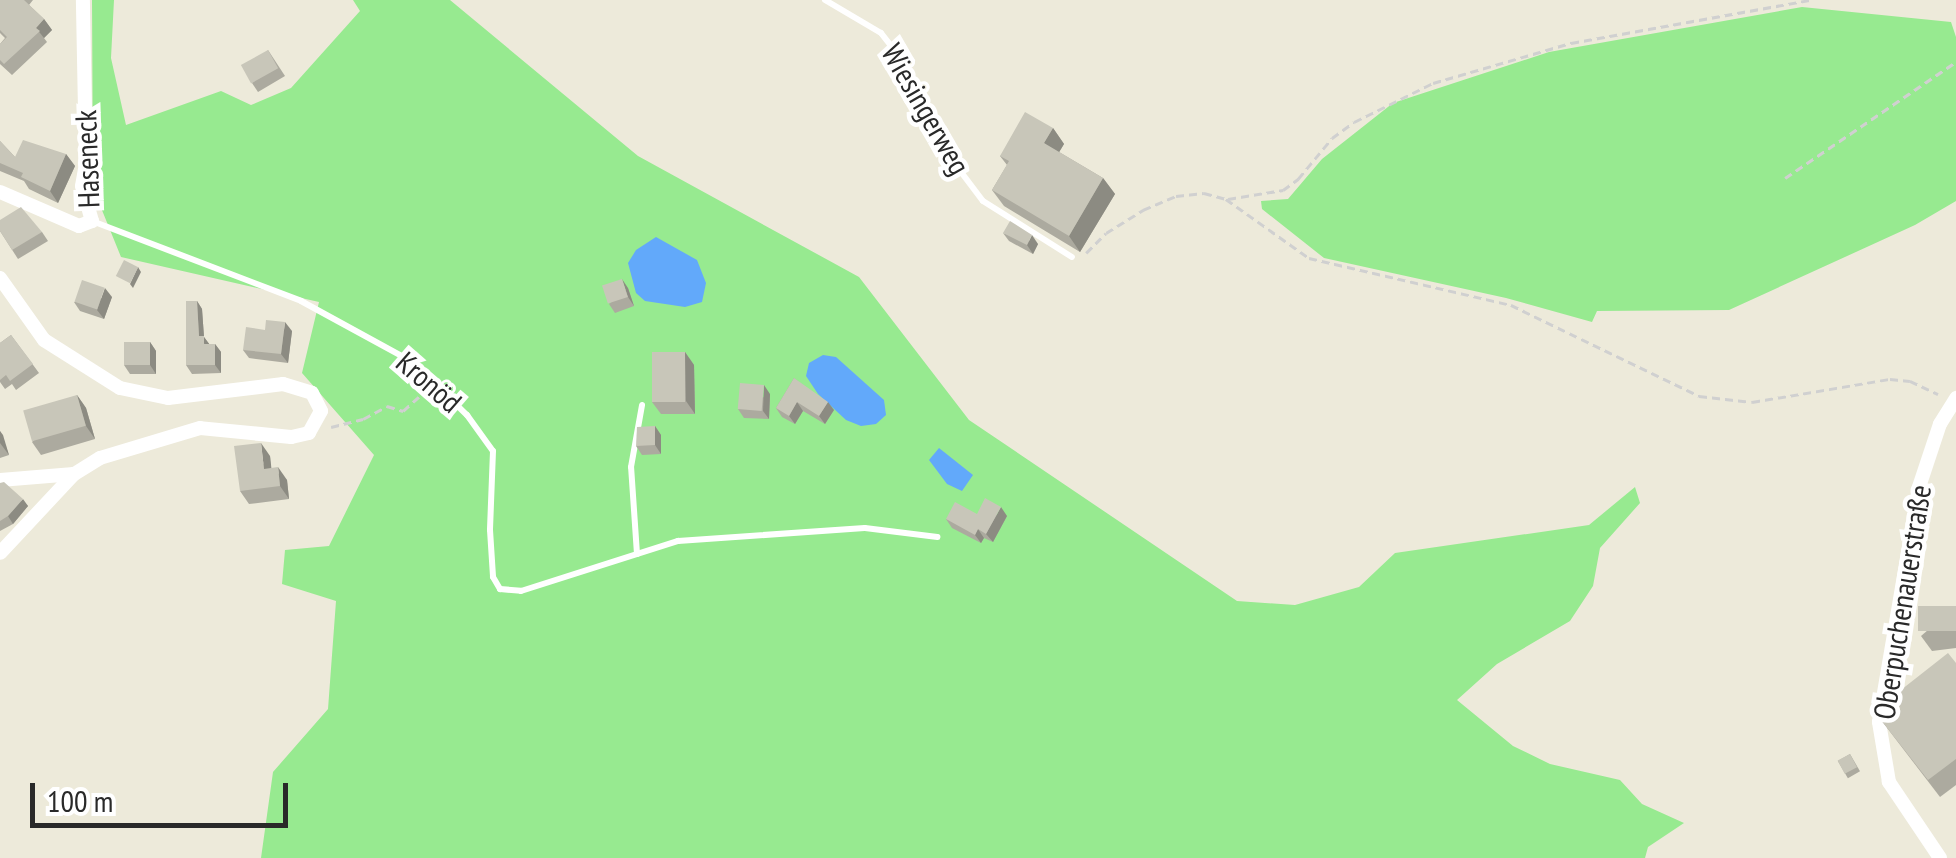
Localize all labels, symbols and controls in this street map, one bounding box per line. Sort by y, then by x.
street label: Wiesingerweg [874,37,978,181]
street label: Haseneck [67,109,107,209]
street label: Kronöd [389,344,469,420]
street label: Oberpuchenauerstraße [1866,482,1938,722]
scale bar [35,763,292,825]
text: 100 m [47,781,113,820]

